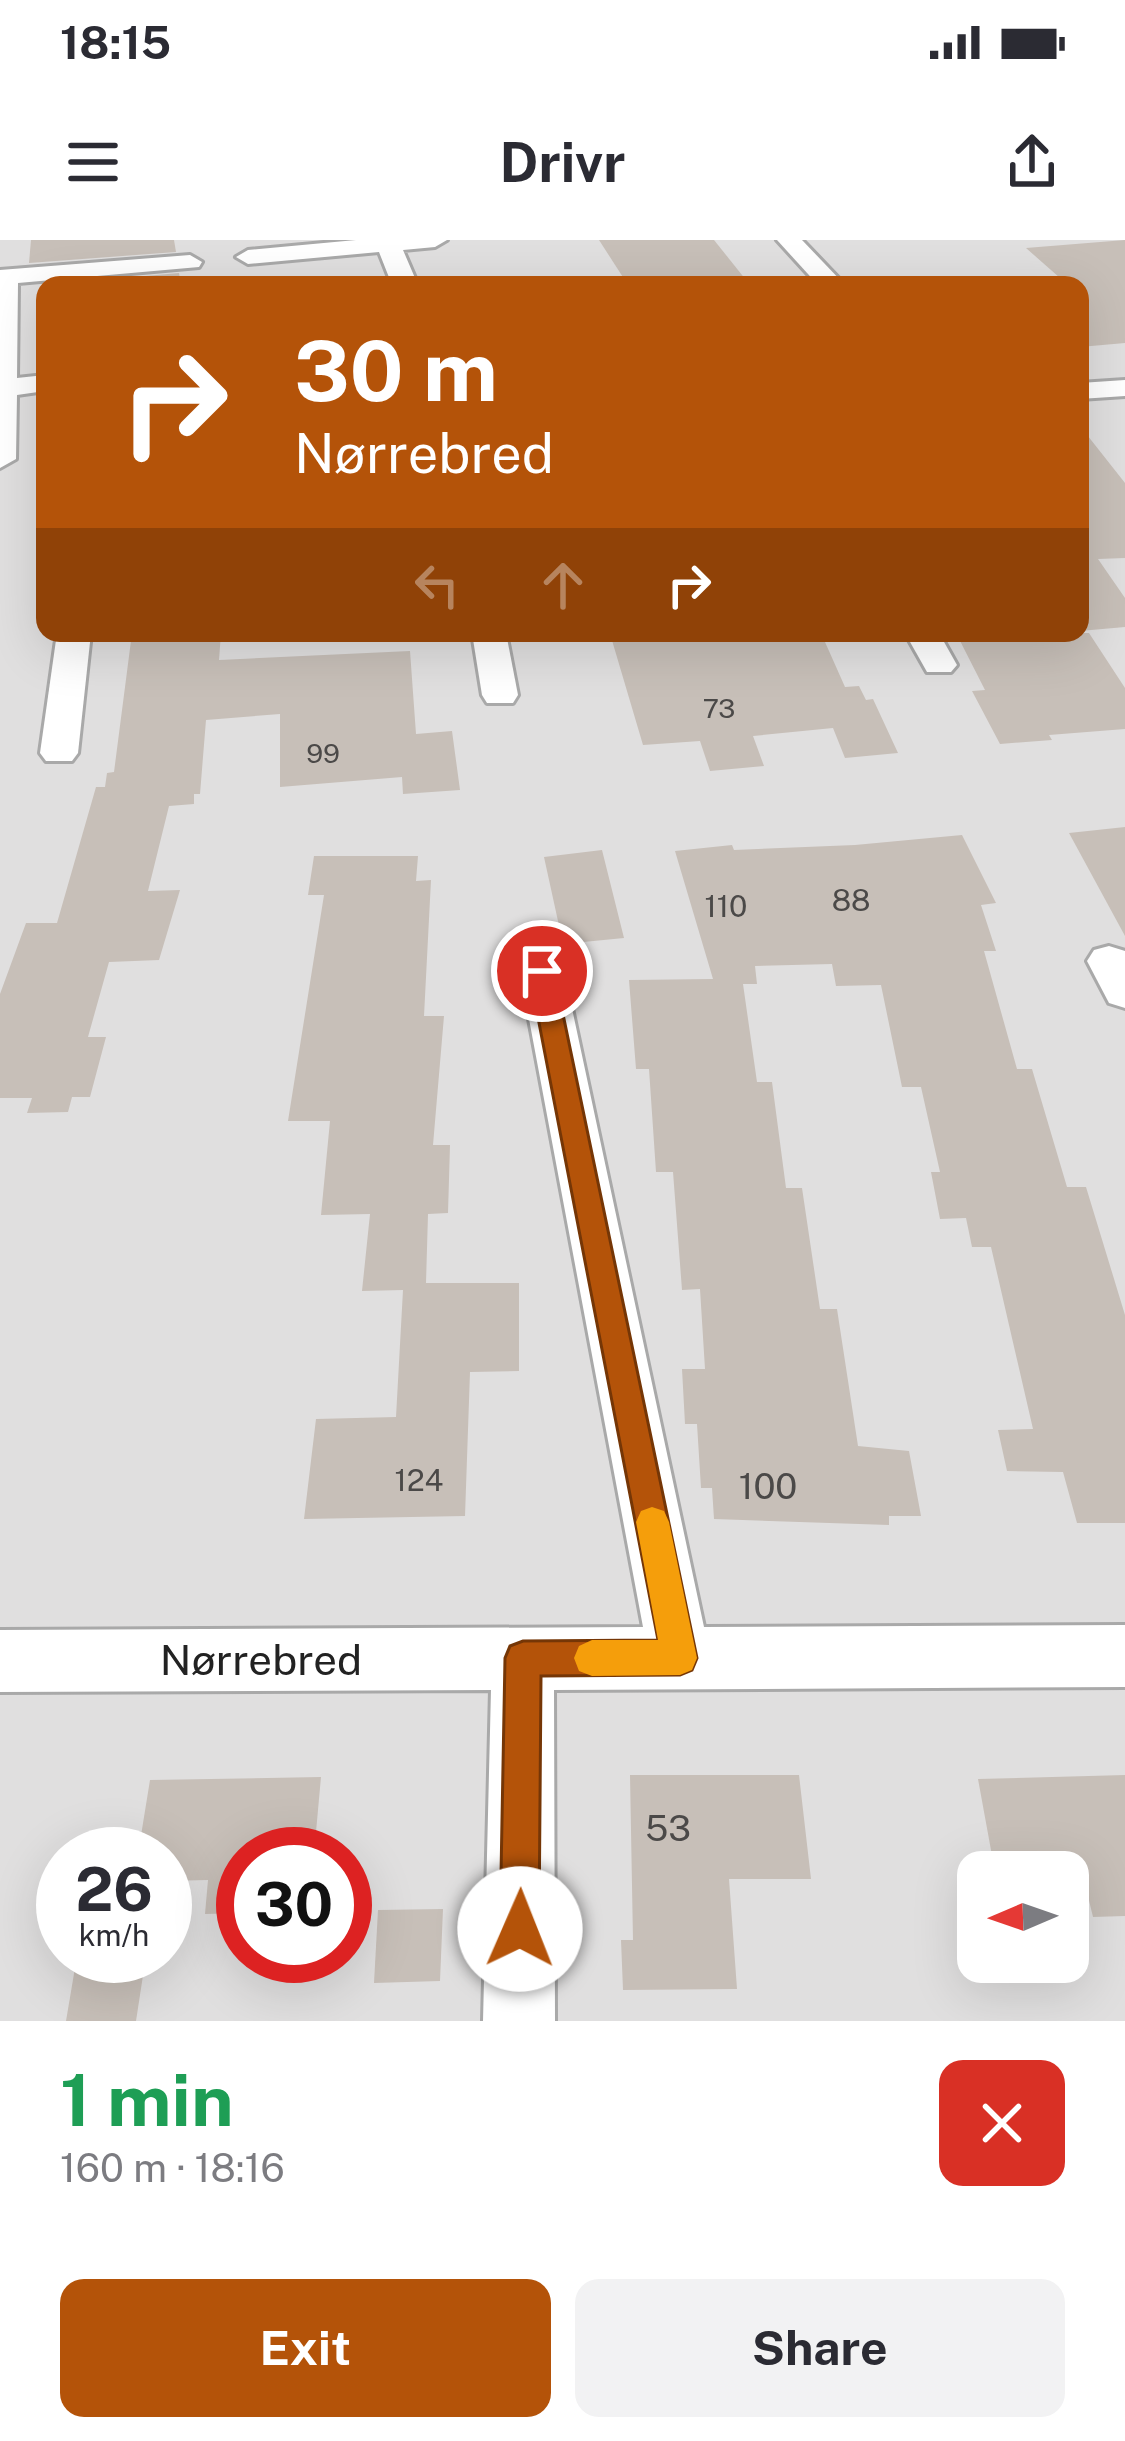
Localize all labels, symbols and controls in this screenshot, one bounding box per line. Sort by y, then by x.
text: 18:15 [60,16,171,69]
icon: menu [60,129,126,195]
icon: share [999,129,1065,195]
text: Drivr [500,131,625,194]
text: 30 m [294,321,498,420]
icon: right [96,324,252,480]
text: Nørrebred [294,422,554,485]
icon: left [404,552,470,618]
icon: ahead [530,552,596,618]
icon: right [656,552,722,618]
house number: 73 [703,692,735,724]
house number: 99 [306,737,340,769]
house number: 88 [832,882,870,918]
house number: 110 [705,888,747,924]
pin [491,920,593,1022]
icon: arrive [509,938,575,1004]
house number: 124 [395,1462,443,1498]
house number: 100 [739,1465,797,1507]
street label: Nørrebred [160,1635,362,1684]
house number: 53 [645,1807,691,1849]
speed limit sign: 30 [216,1827,372,1983]
north arrow [957,1851,1089,1983]
map controls [957,1851,1089,1983]
text: 26 [75,1854,153,1925]
position arrow [457,1866,583,1992]
text: km/h [79,1917,149,1953]
text: 1 min [60,2058,234,2142]
button: close [939,2060,1065,2186]
text: 160 m · 18:16 [60,2145,285,2191]
button: Exit [60,2279,551,2417]
button: Share [575,2279,1065,2417]

